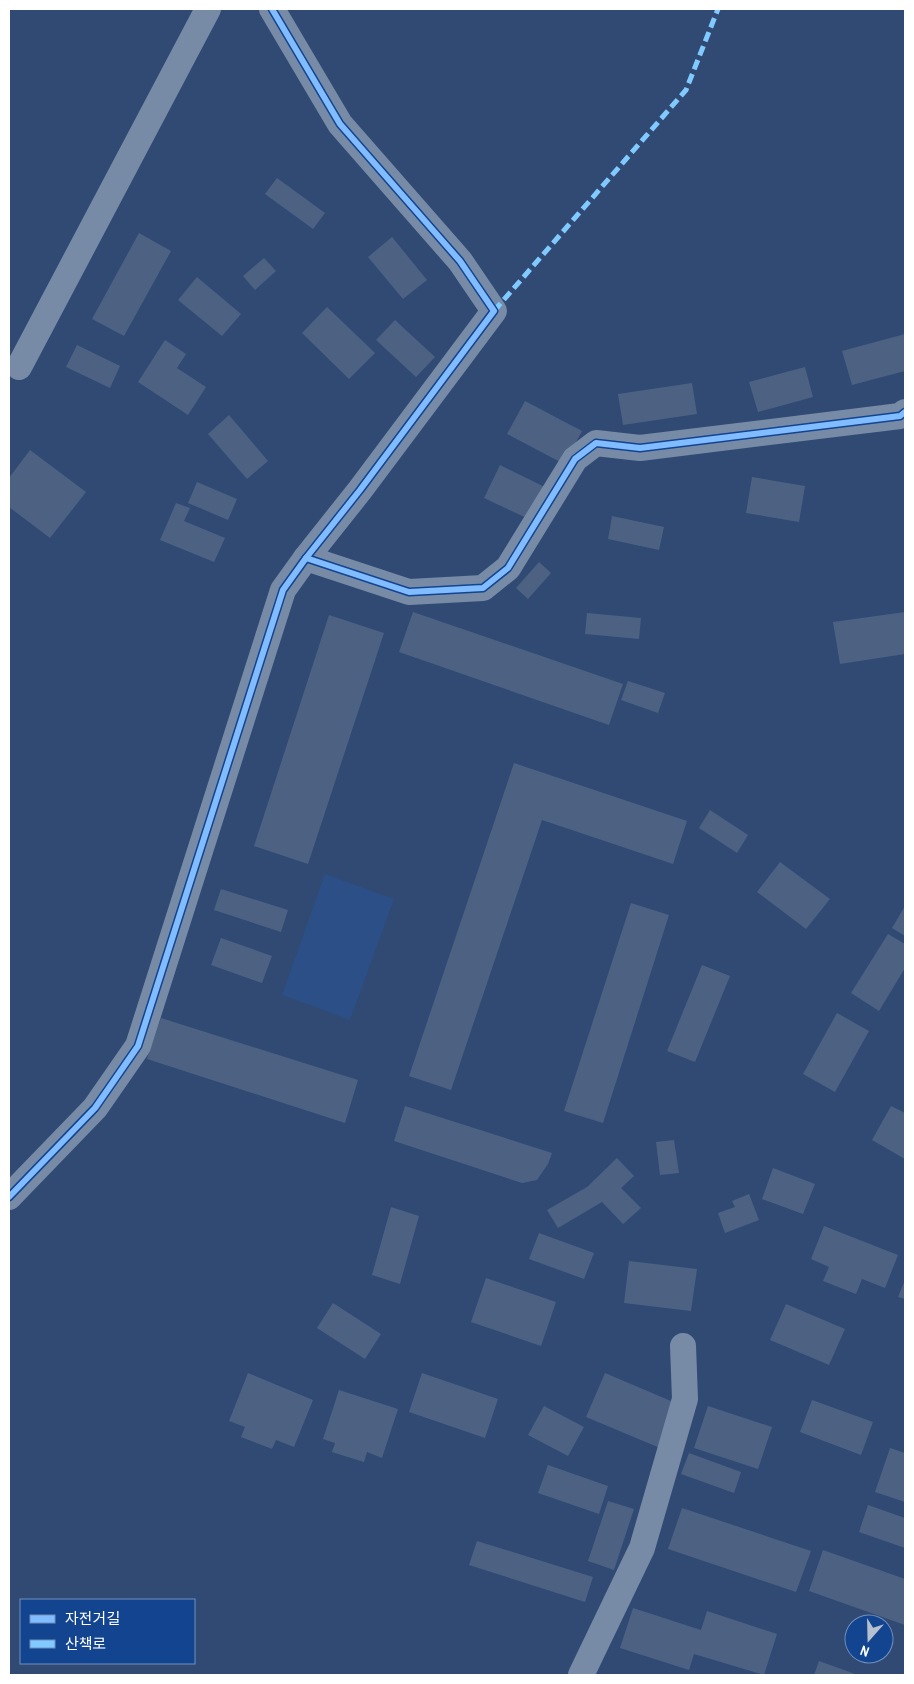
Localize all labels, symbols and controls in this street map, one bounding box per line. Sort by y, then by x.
legend [20,1599,195,1664]
text: 자전거길 [65,1608,120,1629]
north arrow [844,1614,894,1664]
text: 산책로 [65,1633,106,1654]
text: N [858,1641,872,1661]

